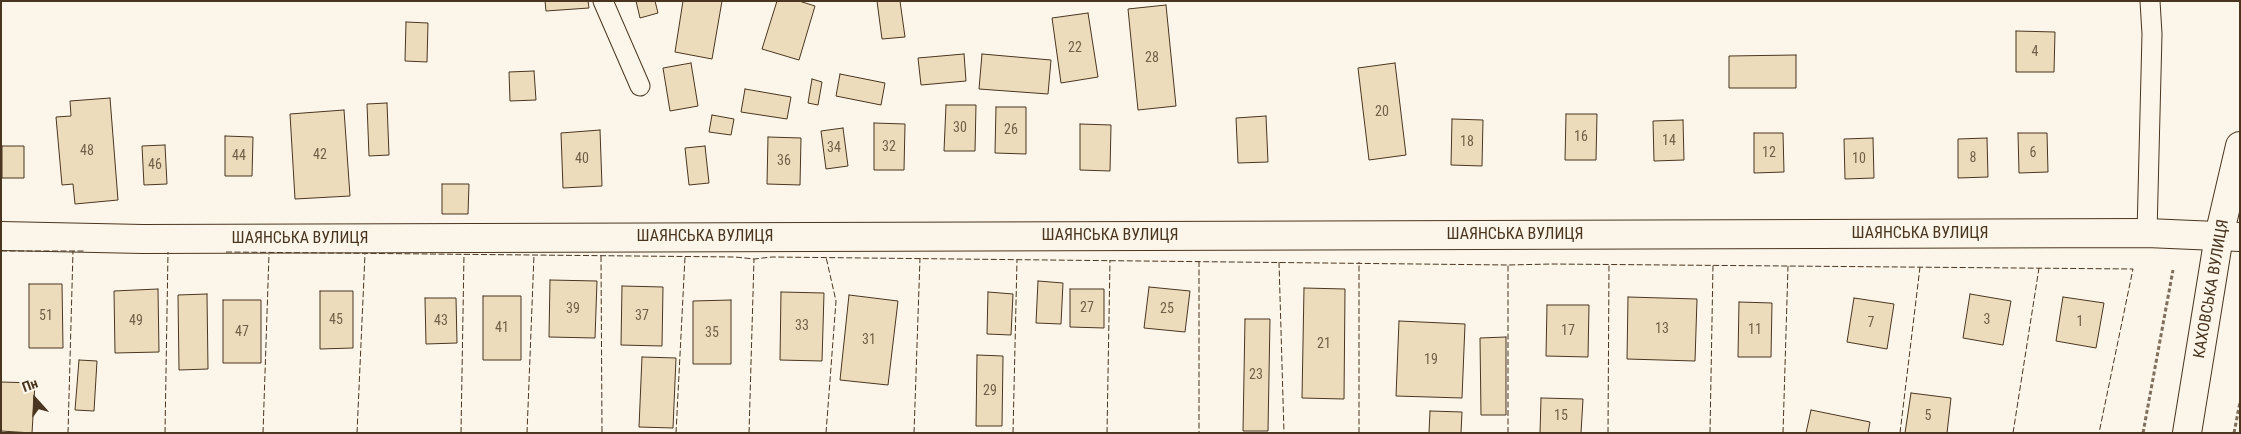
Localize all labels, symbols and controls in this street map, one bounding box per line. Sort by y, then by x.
house number: 22 [1068,40,1082,56]
house number: 4 [2032,44,2038,60]
house number: 28 [1145,50,1159,66]
house number: 20 [1375,104,1389,120]
house number: 30 [953,120,967,136]
house number: 26 [1004,122,1018,138]
house number: 16 [1574,129,1588,145]
house number: 14 [1662,133,1676,149]
house number: 18 [1460,134,1474,150]
house number: 32 [882,139,896,155]
house number: 34 [827,140,841,156]
house number: 48 [80,143,94,159]
house number: 12 [1762,145,1776,161]
house number: 6 [2030,145,2036,161]
house number: 42 [313,147,327,163]
house number: 44 [232,148,246,164]
house number: 8 [1970,150,1976,166]
house number: 40 [575,151,589,167]
house number: 10 [1852,151,1866,167]
house number: 36 [777,153,791,169]
house number: 46 [148,157,162,173]
street label: КАХОВСЬКА ВУЛИЦЯ [2190,218,2234,360]
street label: ШАЯНСЬКА ВУЛИЦЯ [1851,224,1989,244]
street label: ШАЯНСЬКА ВУЛИЦЯ [1446,225,1584,245]
street label: ШАЯНСЬКА ВУЛИЦЯ [1041,226,1179,246]
street label: ШАЯНСЬКА ВУЛИЦЯ [636,227,774,247]
street label: ШАЯНСЬКА ВУЛИЦЯ [231,229,369,249]
house number: 27 [1080,300,1094,316]
house number: 39 [566,301,580,317]
house number: 25 [1160,301,1174,317]
house number: 51 [39,308,53,324]
house number: 37 [635,308,649,324]
house number: 45 [329,312,343,328]
house number: 3 [1984,312,1990,328]
house number: 49 [129,313,143,329]
house number: 43 [434,313,448,329]
house number: 1 [2077,314,2083,330]
house number: 7 [1868,315,1874,331]
house number: 33 [795,318,809,334]
house number: 41 [495,320,509,336]
house number: 13 [1655,321,1669,337]
house number: 11 [1748,322,1762,338]
house number: 17 [1561,323,1575,339]
house number: 47 [235,324,249,340]
house number: 35 [705,325,719,341]
house number: 31 [862,332,876,348]
house number: 21 [1317,336,1331,352]
house number: 19 [1424,352,1438,368]
house number: 23 [1249,367,1263,383]
north arrow [10,374,60,424]
text: Пн [20,375,40,395]
house number: 29 [983,383,997,399]
house number: 15 [1554,408,1568,424]
house number: 5 [1925,408,1931,424]

